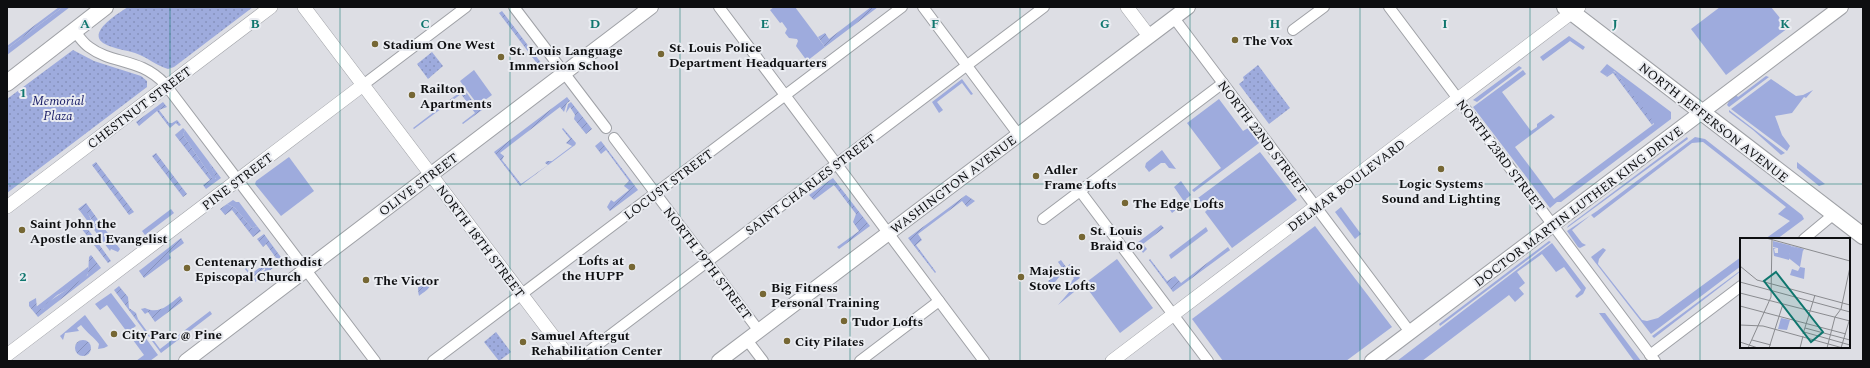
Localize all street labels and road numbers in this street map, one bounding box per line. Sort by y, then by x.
street label: NORTH JEFFERSON AVENUE [1634,58,1793,188]
street label: CHESTNUT STREET [83,62,196,154]
street label: NORTH 22ND STREET [1213,76,1312,199]
street label: NORTH 23RD STREET [1451,95,1549,216]
street label: DOCTOR MARTIN LUTHER KING DRIVE [1470,121,1687,292]
street label: SAINT CHARLES STREET [741,129,880,241]
street label: WASHINGTON AVENUE [886,131,1021,239]
street label: DELMAR BOULEVARD [1283,135,1410,237]
street label: LOCUST STREET [620,144,718,225]
street label: PINE STREET [198,148,278,215]
street label: OLIVE STREET [375,148,463,221]
street label: NORTH 18TH STREET [431,181,530,303]
street label: NORTH 19TH STREET [658,203,757,325]

